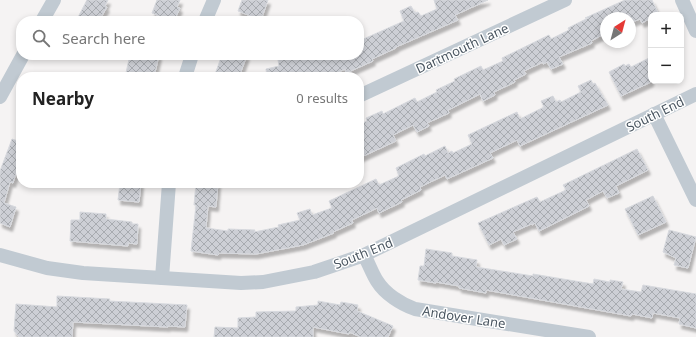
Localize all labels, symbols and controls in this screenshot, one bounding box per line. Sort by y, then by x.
north arrow [600,12,636,48]
map controls [648,12,684,84]
button: + [648,12,684,48]
search box [16,16,364,60]
street label: Dartmouth Lane [413,19,511,77]
icon: search [30,27,52,49]
text: Search here [62,28,145,48]
button: − [648,48,684,84]
text: Nearby [32,87,94,110]
text: 0 results [296,89,348,107]
street label: South End [623,92,687,136]
street label: South End [331,233,395,273]
street label: Andover Lane [421,302,507,332]

